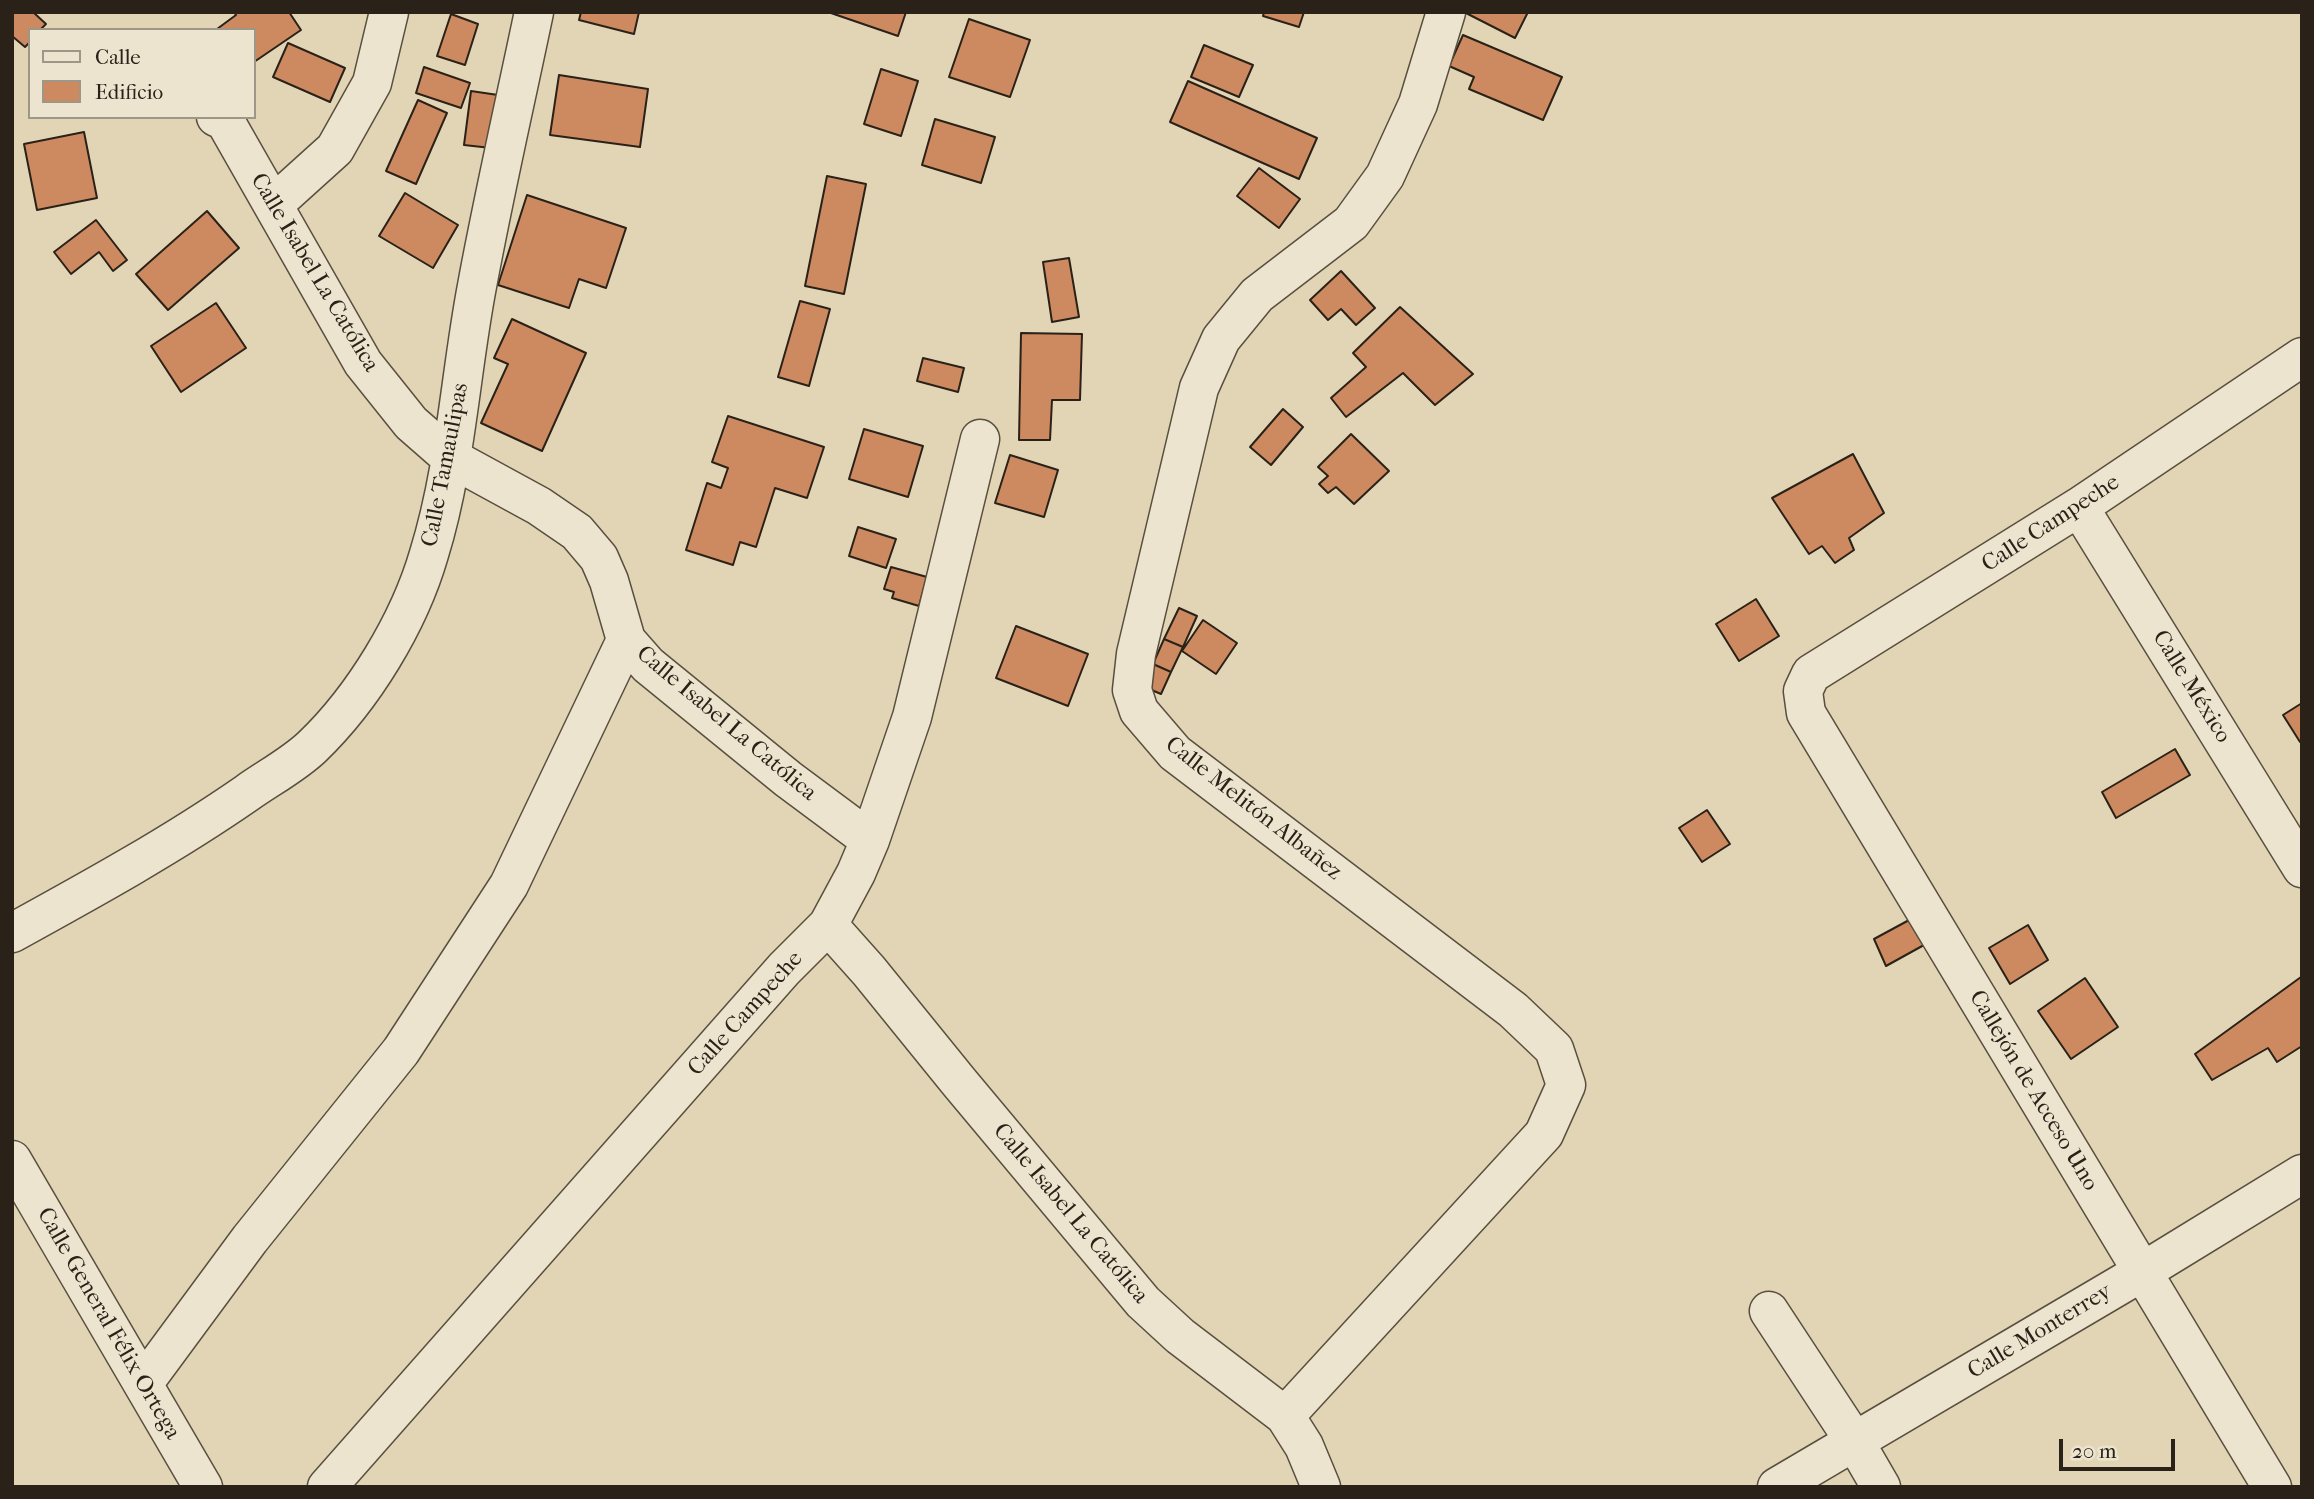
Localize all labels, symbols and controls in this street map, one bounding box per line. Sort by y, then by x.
legend [28,28,256,119]
text: Calle [95,45,141,69]
text: Edificio [95,80,163,104]
street label: Calle Isabel La Católica [244,169,384,377]
street label: Calle Tamaulipas [417,381,475,549]
street label: Calle Campeche [1977,469,2125,579]
street label: Calle México [2146,626,2236,748]
street label: Calle Isabel La Católica [630,641,822,807]
street label: Calle Melitón Albañez [1159,731,1347,887]
street label: Calle Campeche [683,946,809,1082]
street label: Callejón de Acceso Uno [1962,986,2104,1196]
street label: Calle Isabel La Católica [987,1118,1153,1310]
street label: Calle General Félix Ortega [30,1203,186,1445]
street label: Calle Monterrey [1963,1278,2117,1386]
scale bar [2062,1426,2178,1470]
text: 20 m [2072,1439,2116,1463]

